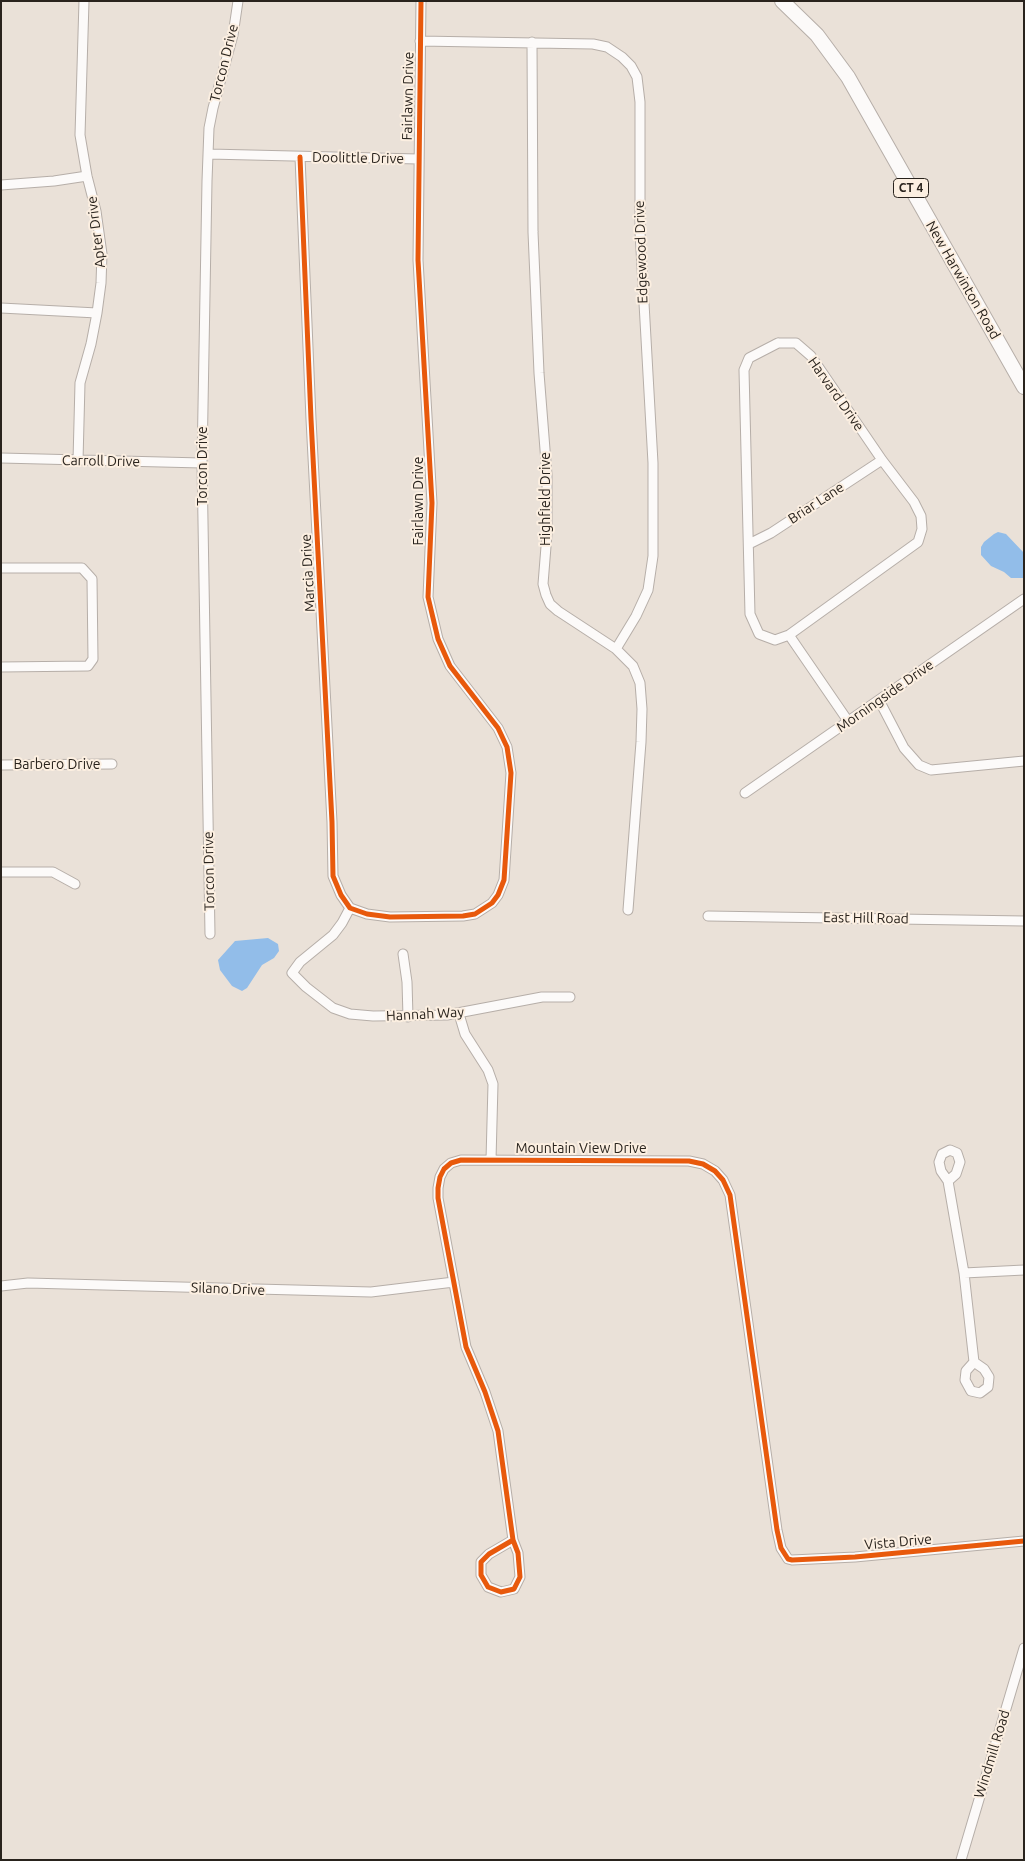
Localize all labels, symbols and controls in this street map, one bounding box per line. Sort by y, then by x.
street label: Torcon Drive [206,22,242,104]
street label: Fairlawn Drive [399,51,417,141]
street label: Doolittle Drive [312,149,404,167]
road number: CT 4 [894,178,928,198]
street label: Apter Drive [83,195,109,269]
street label: Edgewood Drive [631,200,651,304]
street label: New Harwinton Road [922,218,1004,342]
street label: Harvard Drive [804,354,868,434]
street label: Torcon Drive [194,426,210,506]
street label: Carroll Drive [62,452,140,470]
street label: Highfield Drive [537,452,553,546]
street label: Fairlawn Drive [410,457,426,545]
street label: Briar Lane [785,479,847,527]
street label: Marcia Drive [298,534,318,612]
street label: Morningside Drive [833,656,937,736]
street label: Barbero Drive [13,756,101,772]
street label: Torcon Drive [200,831,218,911]
street label: East Hill Road [823,909,909,927]
street label: Hannah Way [386,1004,464,1024]
street label: Mountain View Drive [515,1140,647,1156]
street label: Silano Drive [191,1279,265,1299]
street label: Vista Drive [864,1531,932,1553]
street label: Windmill Road [971,1708,1013,1800]

